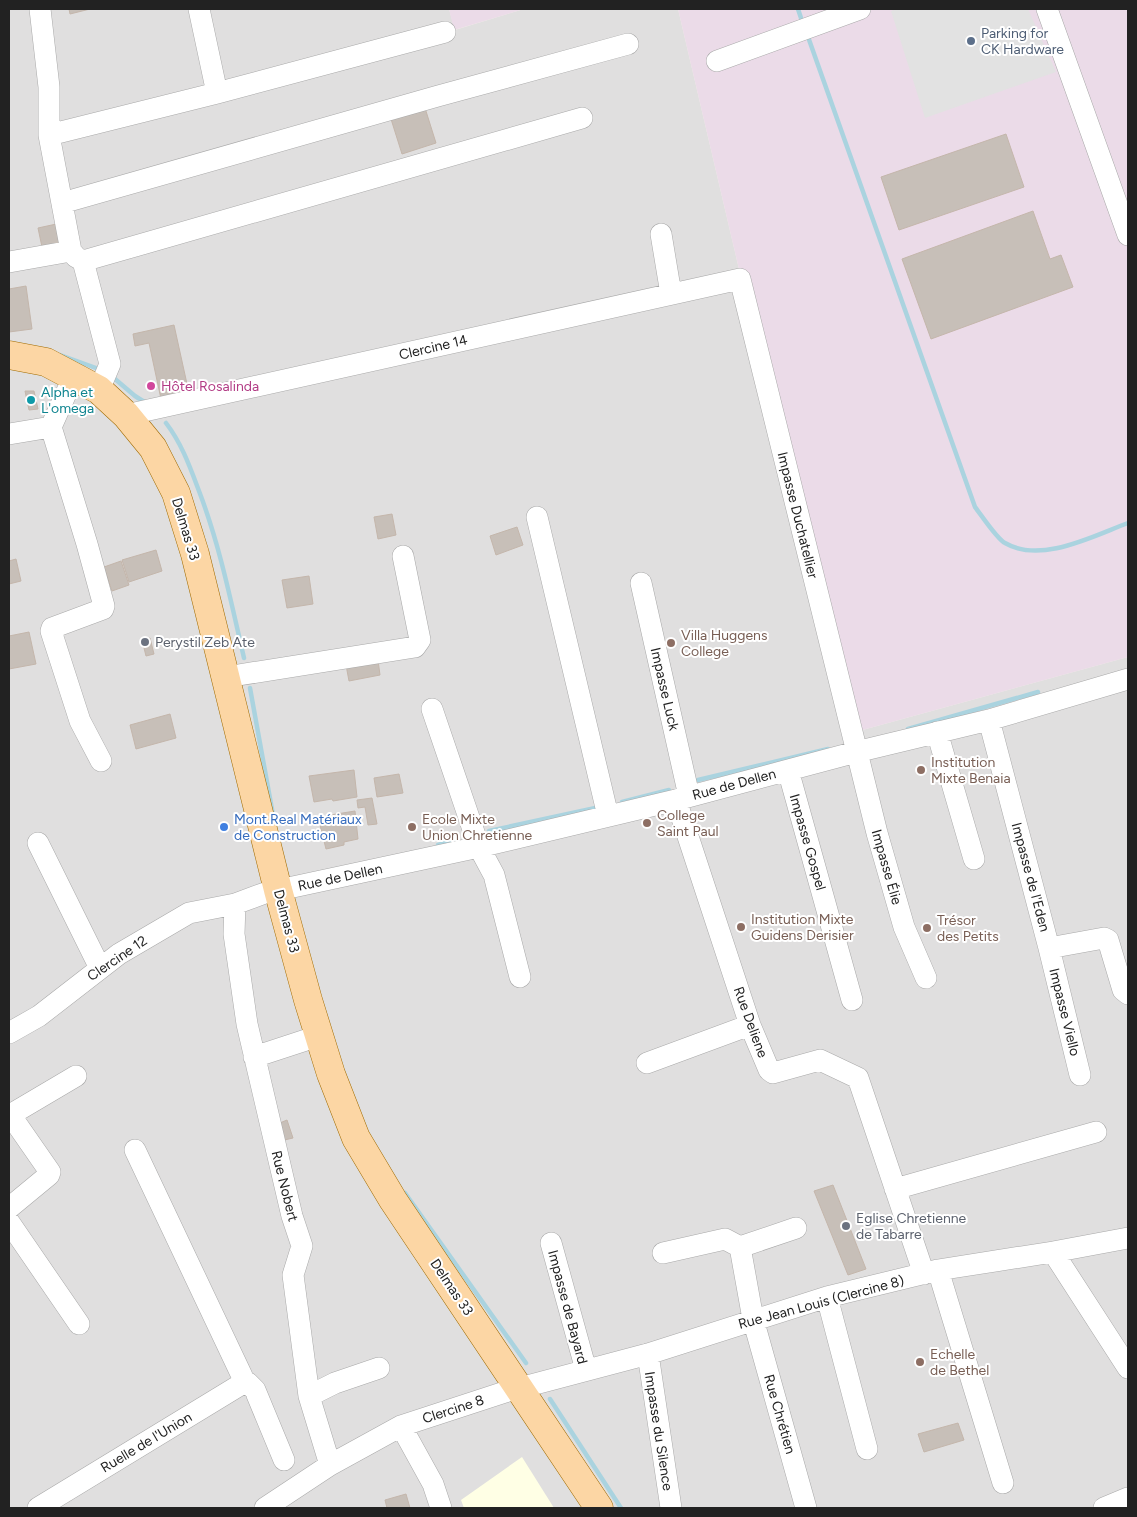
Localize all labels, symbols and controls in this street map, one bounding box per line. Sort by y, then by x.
place label: Parking for CK Hardware [981,25,1064,58]
marker: Parking for CK Hardware [965,35,977,47]
street label: Clercine 14 [397,331,469,364]
place label: Hôtel Rosalinda [161,378,259,395]
marker: Hôtel Rosalinda [145,380,157,392]
place label: Alpha et L'omega [41,384,94,417]
marker: Alpha et L'omega [25,394,37,406]
street label: Impasse Duchatellier [774,450,822,580]
street label: Delmas 33 [168,496,203,563]
place label: Villa Huggens College [681,627,767,660]
place label: Perystil Zeb Ate [155,634,255,651]
marker: Perystil Zeb Ate [139,636,151,648]
marker: Villa Huggens College [665,637,677,649]
street label: Impasse Luck [647,646,682,732]
place label: Institution Mixte Benaia [931,754,1011,787]
marker: Institution Mixte Benaia [915,764,927,776]
street label: Rue de Dellen [690,765,778,804]
street label: Impasse Gospel [786,792,829,892]
place label: College Saint Paul [657,807,719,840]
place label: Mont.Real Matériaux de Construction [234,811,362,844]
place label: Ecole Mixte Union Chretienne [422,811,532,844]
marker: College Saint Paul [641,817,653,829]
marker: Mont.Real Matériaux de Construction [218,821,230,833]
marker: Ecole Mixte Union Chretienne [406,821,418,833]
street label: Impasse de l'Eden [1008,821,1053,934]
street label: Impasse Élie [868,828,905,907]
street label: Rue de Dellen [296,860,384,895]
street label: Delmas 33 [270,888,303,955]
place label: Institution Mixte Guidens Derisier [751,911,854,944]
place label: Trésor des Petits [937,912,999,945]
marker: Institution Mixte Guidens Derisier [735,921,747,933]
marker: Trésor des Petits [921,922,933,934]
street label: Clercine 12 [84,932,151,985]
street label: Impasse Viello [1045,966,1084,1058]
street label: Rue Deliene [730,984,771,1060]
street label: Rue Nobert [267,1149,302,1223]
place label: Eglise Chretienne de Tabarre [856,1210,967,1243]
marker: Eglise Chretienne de Tabarre [840,1220,852,1232]
street label: Impasse de Bayard [544,1248,591,1366]
street label: Delmas 33 [426,1256,477,1319]
street label: Rue Jean Louis (Clercine 8) [736,1272,906,1333]
place label: Echelle de Bethel [930,1346,989,1379]
marker: Echelle de Bethel [914,1356,926,1368]
street label: Impasse du Silence [641,1370,676,1492]
street label: Rue Chrétien [760,1372,799,1456]
street label: Clercine 8 [420,1392,486,1427]
street label: Ruelle de l'Union [97,1408,195,1476]

